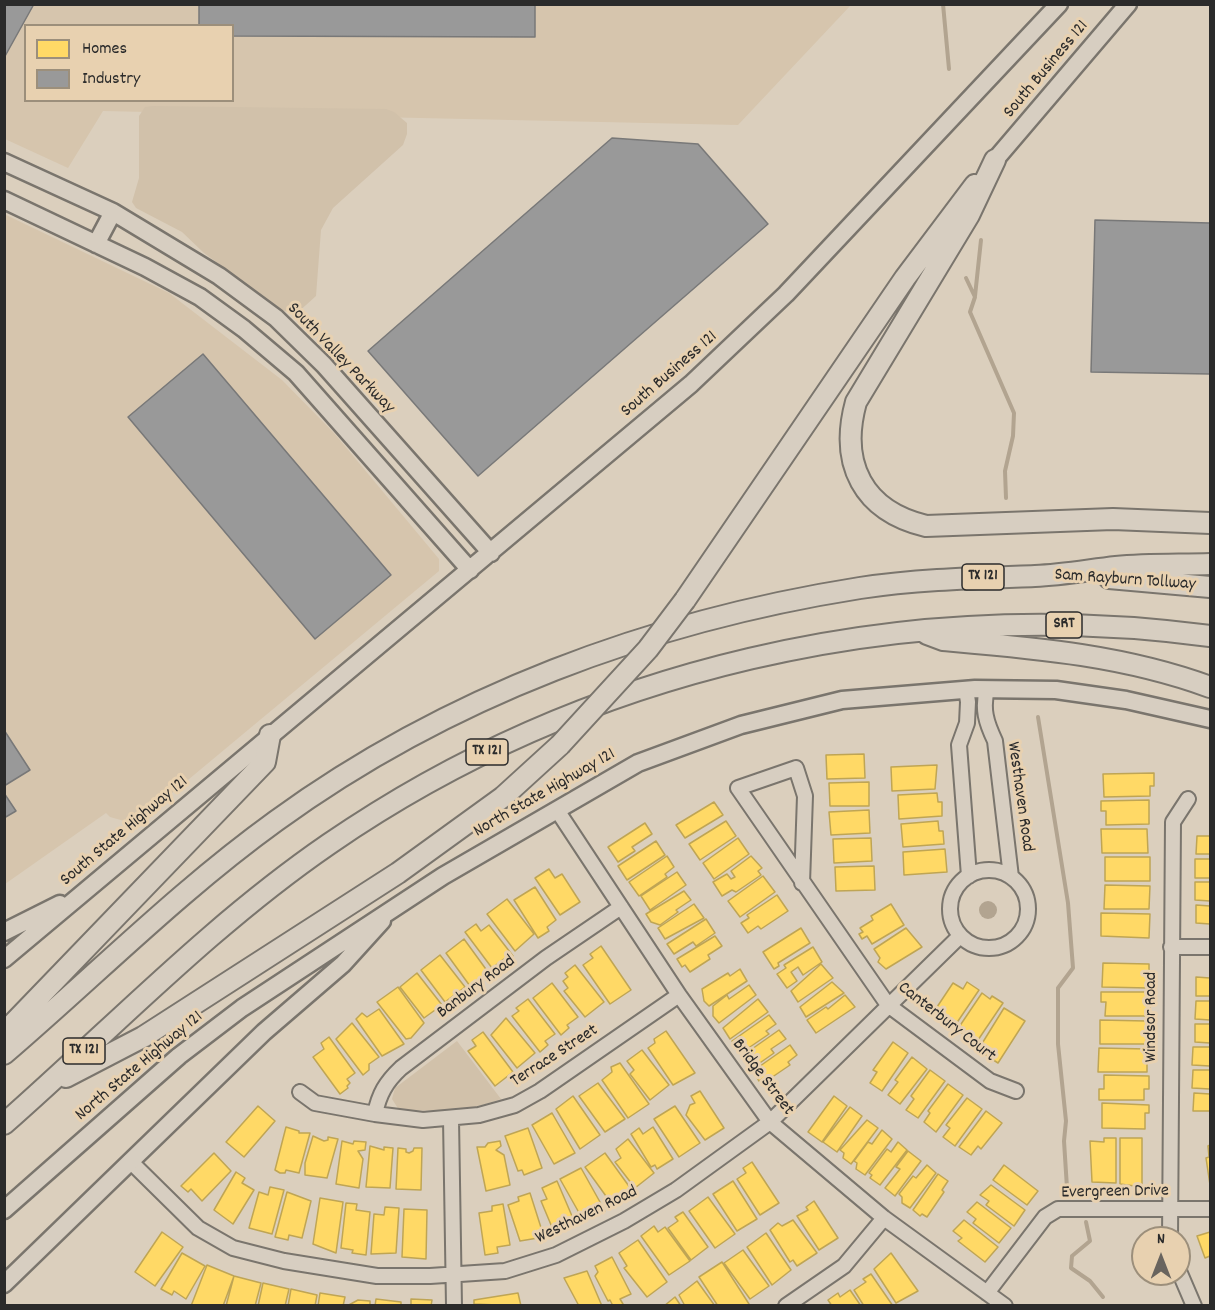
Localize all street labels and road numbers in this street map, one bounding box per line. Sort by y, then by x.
street label: South Business 121 [1000,17,1094,123]
street label: South Valley Parkway [282,299,398,419]
street label: South Business 121 [617,327,723,423]
road number: TX 121 [962,564,1004,590]
street label: Sam Rayburn Tollway [1054,565,1196,597]
road number: SRT [1046,612,1082,638]
road number: TX 121 [466,739,508,765]
street label: Westhaven Road [1001,741,1037,853]
street label: North State Highway 121 [470,745,620,843]
street label: South State Highway 121 [57,772,193,892]
street label: Banbury Road [434,952,520,1024]
street label: Windsor Road [1142,972,1164,1062]
street label: Canterbury Court [893,978,999,1068]
street label: North State Highway 121 [72,1007,208,1127]
street label: Terrace Street [507,1021,603,1093]
street label: Bridge Street [726,1035,798,1121]
road number: TX 121 [63,1038,105,1064]
street label: Evergreen Drive [1061,1181,1169,1205]
street label: Westhaven Road [533,1182,641,1250]

